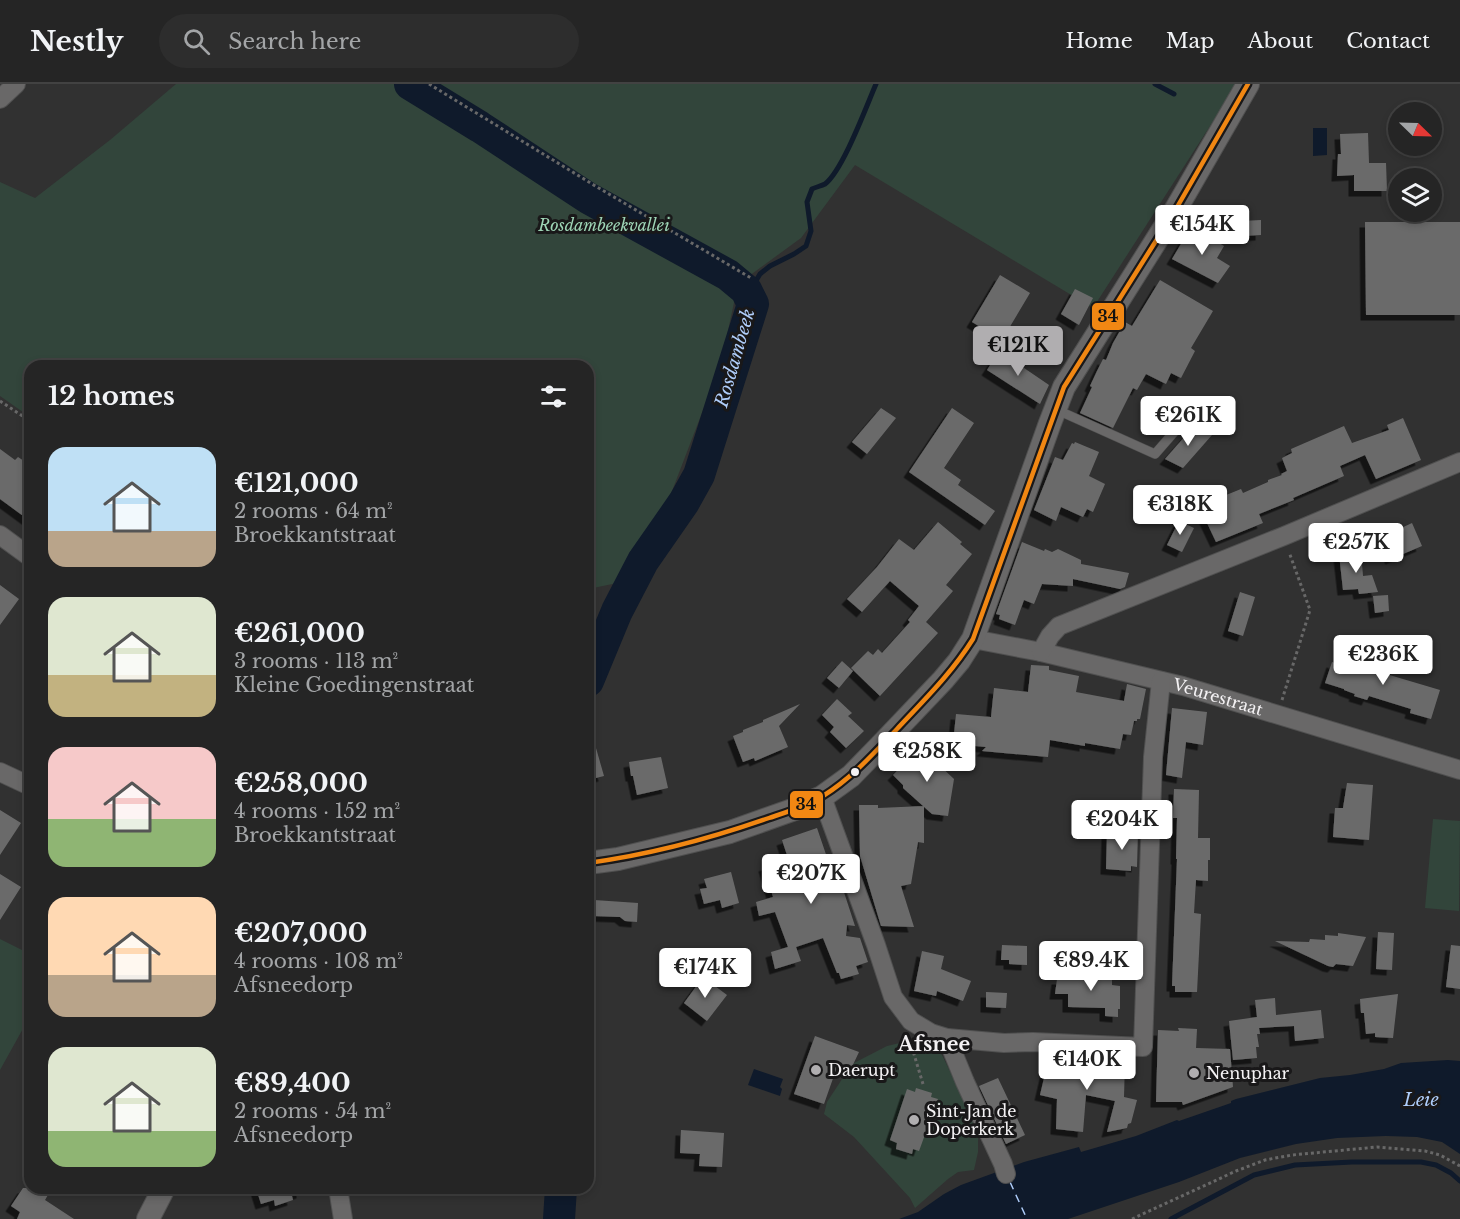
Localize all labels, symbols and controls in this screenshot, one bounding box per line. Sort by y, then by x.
search box [159,14,579,68]
text: Nestly [30,24,123,59]
icon: search [180,25,213,58]
text: Search here [228,28,361,55]
text: Home [1066,28,1133,54]
text: Map [1166,28,1214,54]
text: About [1247,28,1313,54]
text: Contact [1346,28,1430,54]
north arrow [1388,102,1442,156]
map controls [1388,102,1442,222]
button: layers [1388,168,1442,222]
pin: €154K [1160,205,1244,256]
text: €154K [1169,212,1235,236]
park label: Rosdambeekvallei [537,215,670,235]
line badge: 34 [1091,302,1125,331]
water label: Rosdambeek [710,306,760,411]
text: 34 [1098,306,1118,326]
pin: €121K [976,326,1060,377]
text: €121K [987,333,1049,357]
text: 12 homes [48,380,175,412]
icon: filters [537,380,570,413]
pin: €261K [1146,396,1230,447]
text: €261K [1155,403,1221,427]
text: €121,000 [234,467,359,499]
icon: home [96,471,168,543]
pin: €318K [1138,485,1222,536]
text: €318K [1147,492,1213,516]
text: 2 rooms · 64 m² [234,499,393,523]
text: Broekkantstraat [234,523,396,547]
pin: €257K [1314,523,1398,574]
text: €257K [1322,530,1390,554]
text: €261,000 [234,617,365,649]
icon: home [96,621,168,693]
pin: €236K [1341,635,1425,686]
text: €236K [1348,642,1418,666]
text: 3 rooms · 113 m² [234,649,398,673]
text: Kleine Goedingenstraat [234,673,474,697]
street label: Veurestraat [1170,674,1265,720]
pin: €258K [885,732,969,783]
text: €258K [892,739,962,763]
unlabelled marker [849,766,861,778]
text: €258,000 [234,767,368,799]
icon: home [96,771,168,843]
line badge: 34 [789,790,824,819]
text: 34 [796,794,816,814]
text: 4 rooms · 152 m² [234,799,400,823]
pin: €204K [1080,800,1164,851]
text: €204K [1085,807,1159,831]
text: Broekkantstraat [234,823,396,847]
pin: €207K [769,854,853,905]
text: €207K [776,861,846,885]
text: €207,000 [234,917,367,949]
icon: home [96,921,168,993]
pin: €89.4K [1042,941,1140,992]
pin: €174K [663,948,747,999]
text: €89.4K [1053,948,1129,972]
text: 4 rooms · 108 m² [234,949,403,973]
text: €174K [673,955,737,979]
text: Afsneedorp [234,973,353,997]
district label: Afsnee [897,1032,970,1056]
pin: €140K [1045,1040,1129,1091]
text: €140K [1053,1047,1121,1071]
place label: Daerupt [828,1060,895,1080]
marker: Daerupt [809,1063,823,1077]
place label: Nenuphar [1206,1063,1290,1083]
marker: Nenuphar [1187,1066,1201,1080]
text: €89,400 [234,1067,351,1099]
icon: home [96,1071,168,1143]
water label: Leie [1402,1089,1439,1111]
text: 2 rooms · 54 m² [234,1099,391,1123]
place label: Sint-Jan de Doperkerk [926,1101,1016,1139]
marker: Sint-Jan de Doperkerk [907,1113,921,1127]
text: Afsneedorp [234,1123,353,1147]

